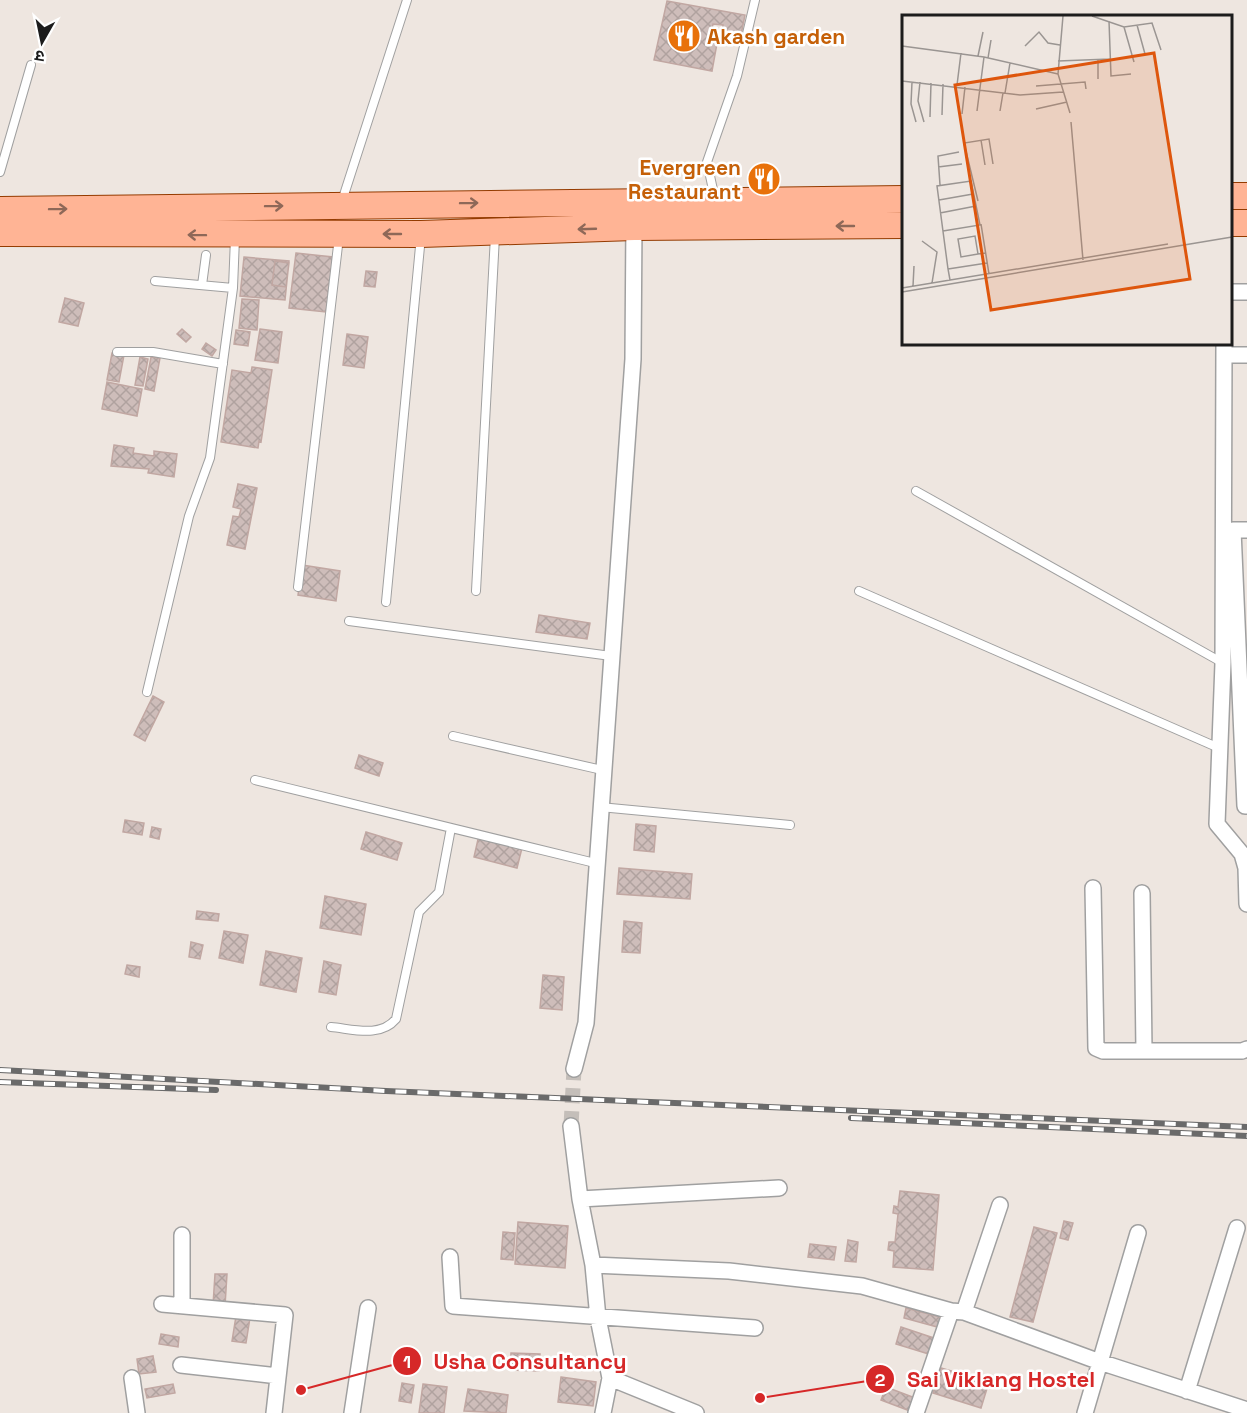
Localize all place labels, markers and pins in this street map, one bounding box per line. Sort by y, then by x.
restaurant icon: Akash garden [666,18,702,54]
place label: Akash garden [707,23,845,50]
place label: Evergreen Restaurant [628,154,741,205]
restaurant icon: Evergreen Restaurant [746,161,782,197]
callout: Usha Consultancy [392,1341,639,1381]
callout: Sai Viklang Hostel [865,1359,1107,1399]

